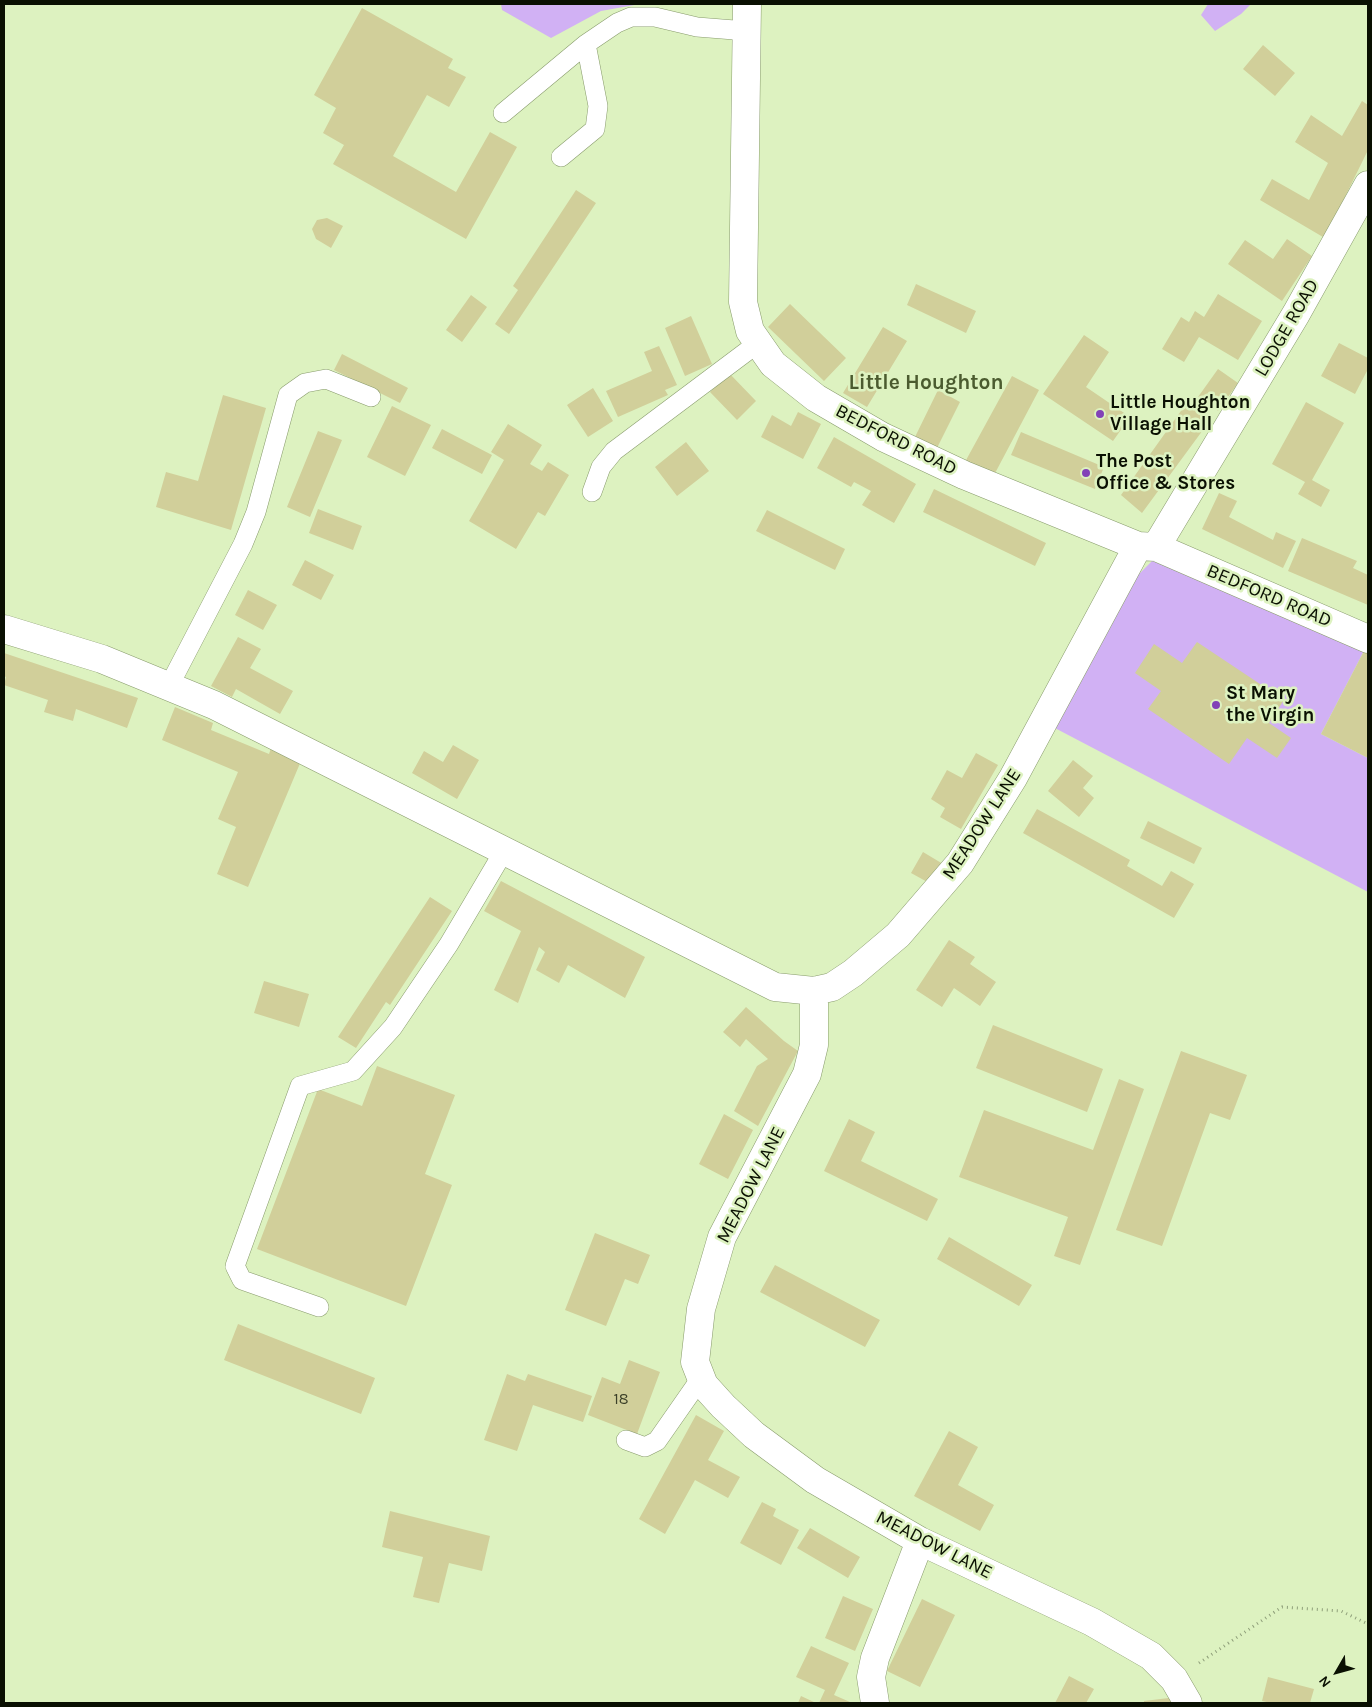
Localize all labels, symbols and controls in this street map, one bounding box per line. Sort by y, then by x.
street label: LODGE ROAD [1250,275,1324,381]
district label: Little Houghton [848,370,1004,396]
place label: Little Houghton Village Hall [1110,392,1250,436]
street label: BEDFORD ROAD [831,400,961,480]
marker: Little Houghton Village Hall [1094,408,1106,420]
place label: The Post Office & Stores [1096,451,1235,495]
marker: The Post Office & Stores [1080,467,1092,479]
street label: BEDFORD ROAD [1203,559,1335,633]
place label: St Mary the Virgin [1226,683,1314,727]
marker: St Mary the Virgin [1210,699,1222,711]
street label: MEADOW LANE [938,764,1026,884]
street label: MEADOW LANE [712,1123,790,1247]
house number: 18 [613,1389,629,1409]
street label: MEADOW LANE [872,1506,996,1584]
north arrow [1312,1647,1362,1697]
text: N [1315,1672,1335,1691]

